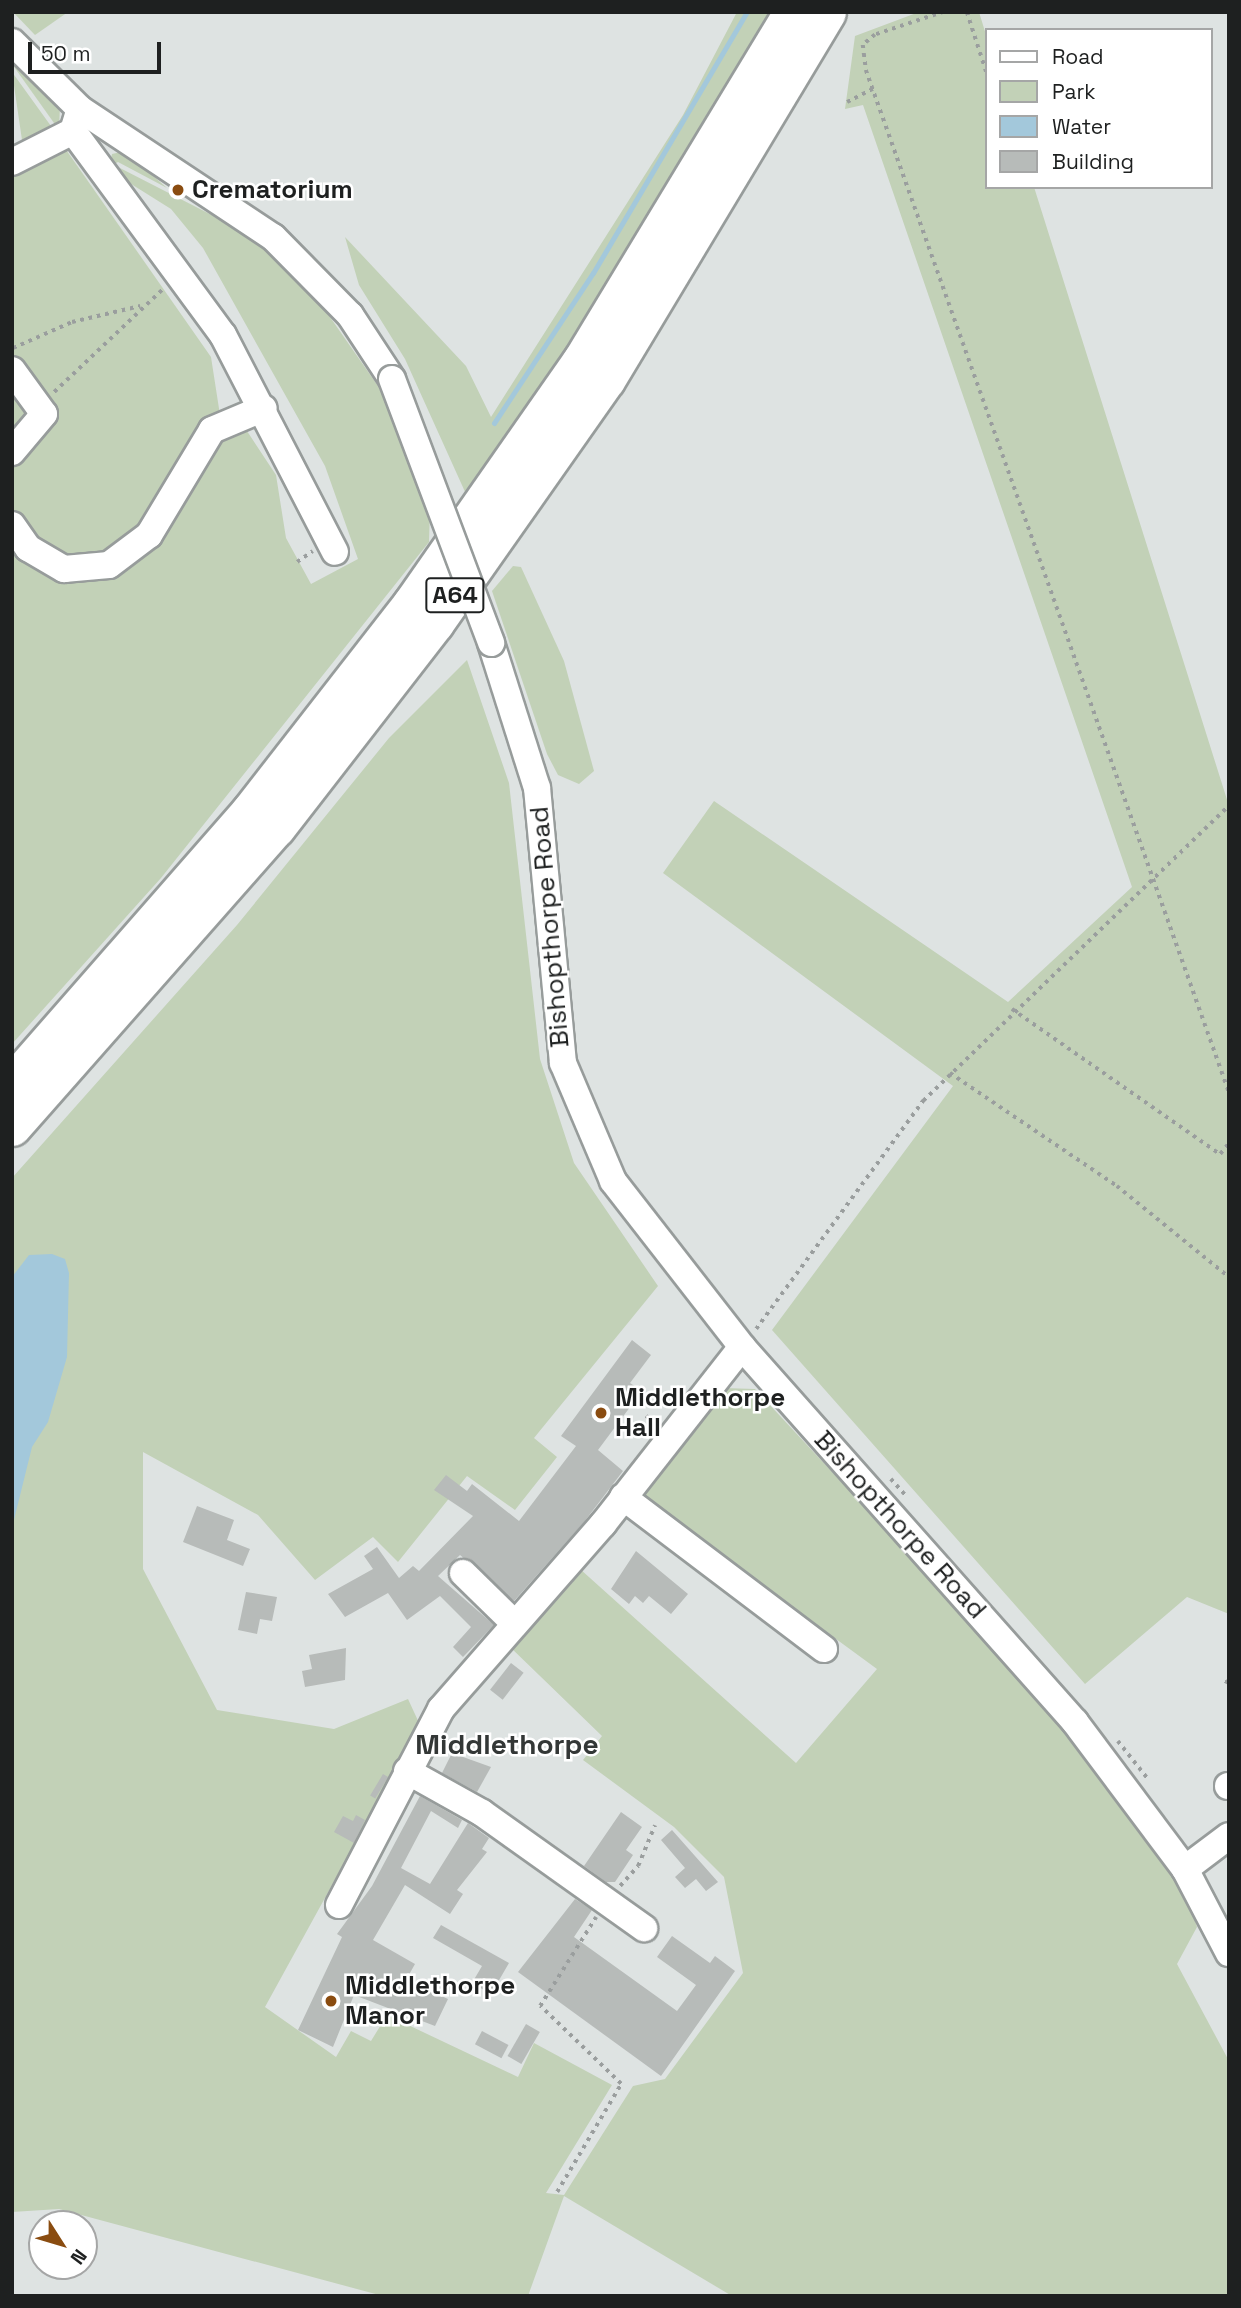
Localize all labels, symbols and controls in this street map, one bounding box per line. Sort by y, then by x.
scale bar [32,28,164,72]
legend [986,28,1213,189]
text: 50 m [41,40,91,67]
text: Road [1052,43,1104,70]
text: Park [1052,78,1096,105]
text: Water [1052,113,1111,140]
text: Building [1052,148,1134,175]
place label: Crematorium [192,174,353,206]
marker: Crematorium [170,182,186,198]
road number: A64 [425,574,485,616]
street label: Bishopthorpe Road [524,805,576,1049]
place label: Middlethorpe Hall [615,1382,785,1444]
marker: Middlethorpe Hall [593,1405,609,1421]
street label: Bishopthorpe Road [807,1425,993,1625]
district label: Middlethorpe [415,1727,599,1761]
place label: Middlethorpe Manor [345,1970,515,2032]
marker: Middlethorpe Manor [323,1993,339,2009]
north arrow [28,2210,98,2280]
text: N [65,2244,92,2269]

